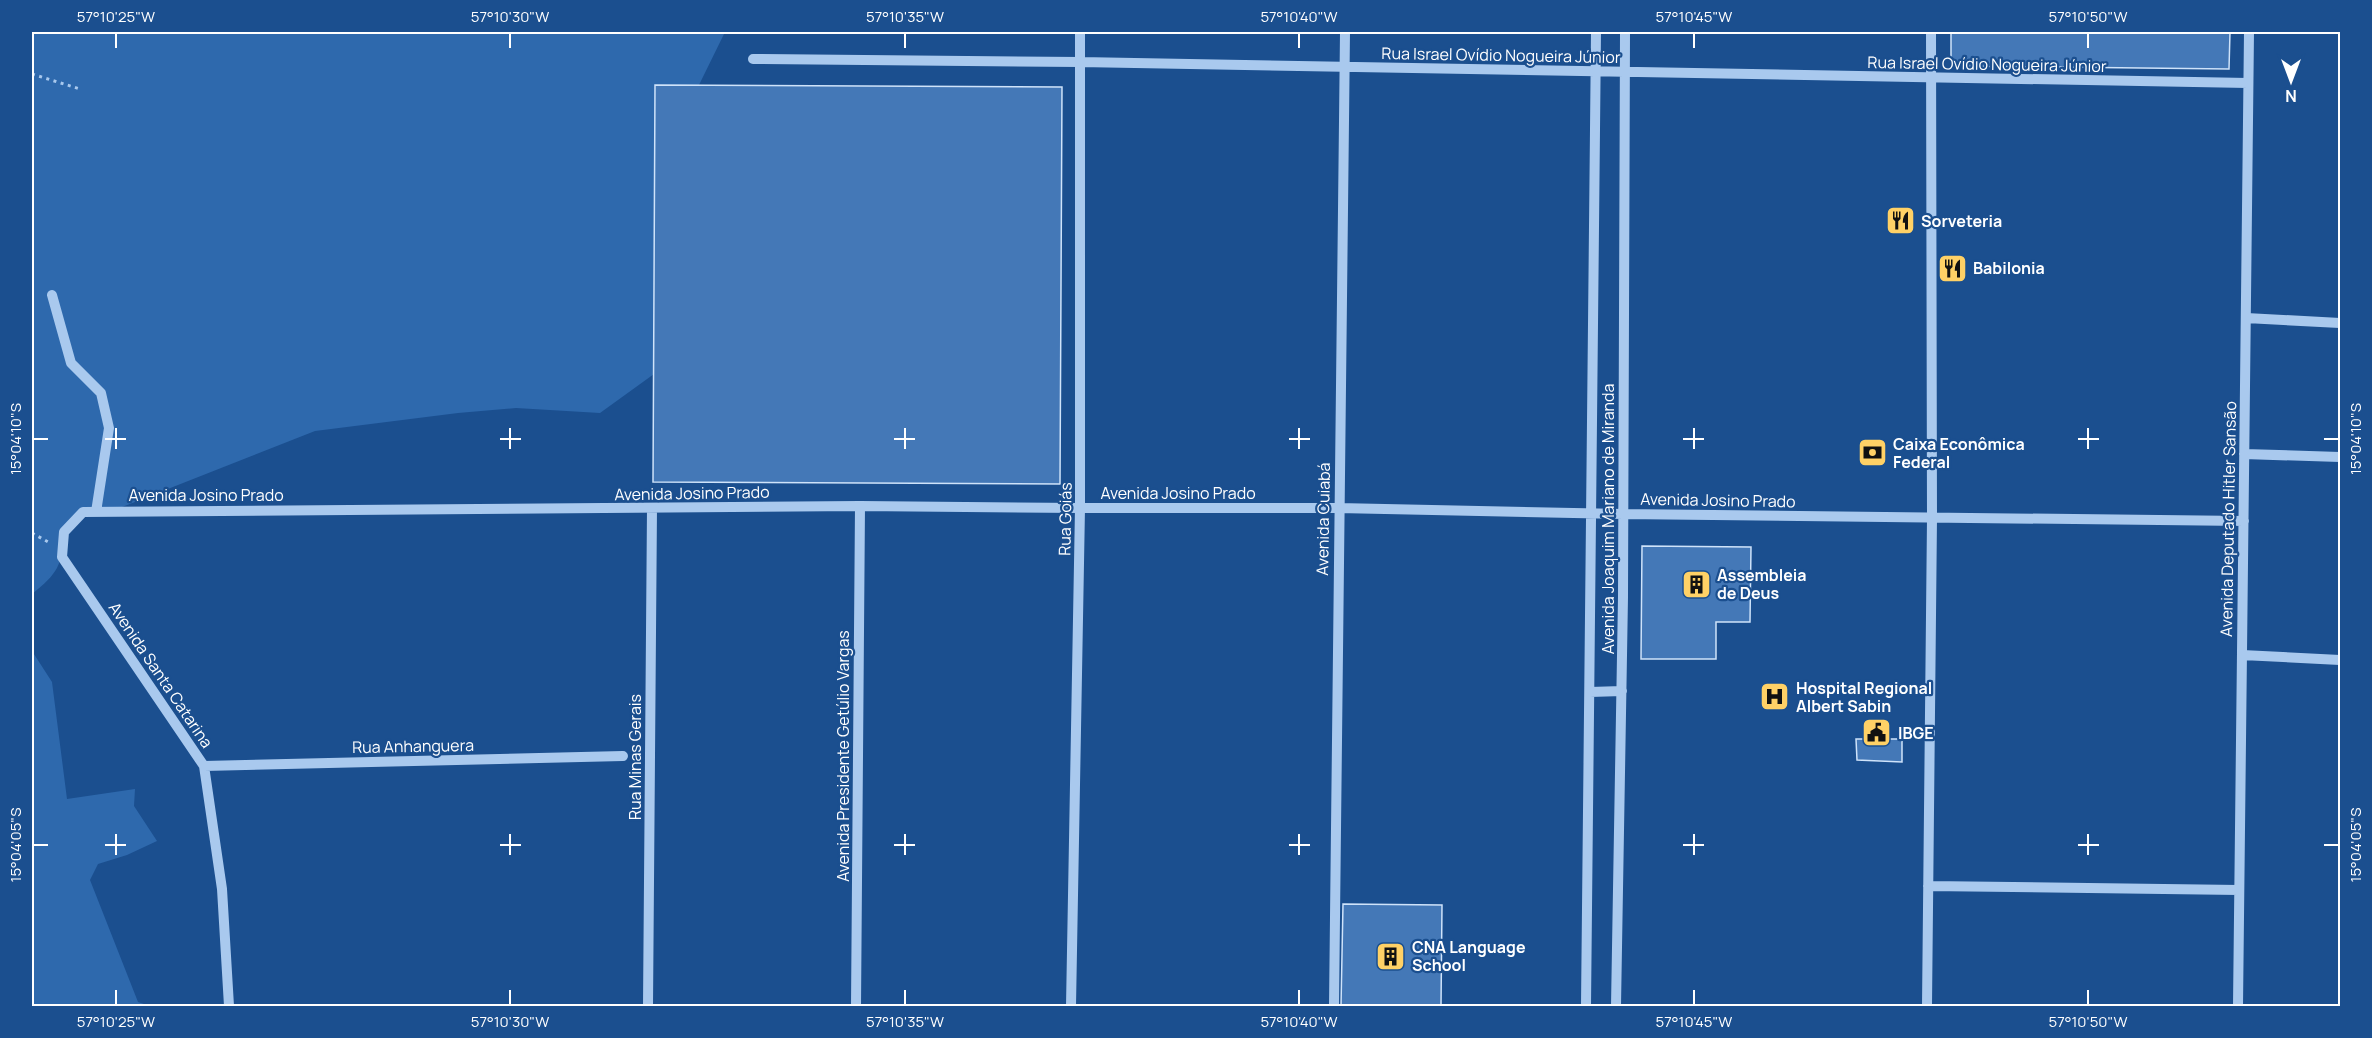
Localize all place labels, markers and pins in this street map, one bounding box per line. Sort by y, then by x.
restaurant icon: Sorveteria [1884,205,1916,237]
place label: Sorveteria [1921,210,2002,232]
restaurant icon: Babilonia [1936,252,1968,284]
place label: Babilonia [1973,257,2045,279]
place label: Caixa Econômica Federal [1893,433,2025,473]
bank icon: Caixa Econômica Federal [1856,437,1888,469]
place label: Assembleia de Deus [1717,564,1807,604]
building icon: Assembleia de Deus [1680,568,1712,600]
place label: Hospital Regional Albert Sabin [1796,677,1932,717]
hospital icon: Hospital Regional Albert Sabin [1759,681,1791,713]
public building icon: IBGE [1861,717,1893,749]
place label: IBGE [1898,722,1934,744]
place label: CNA Language School [1412,936,1526,976]
building icon: CNA Language School [1375,940,1407,972]

